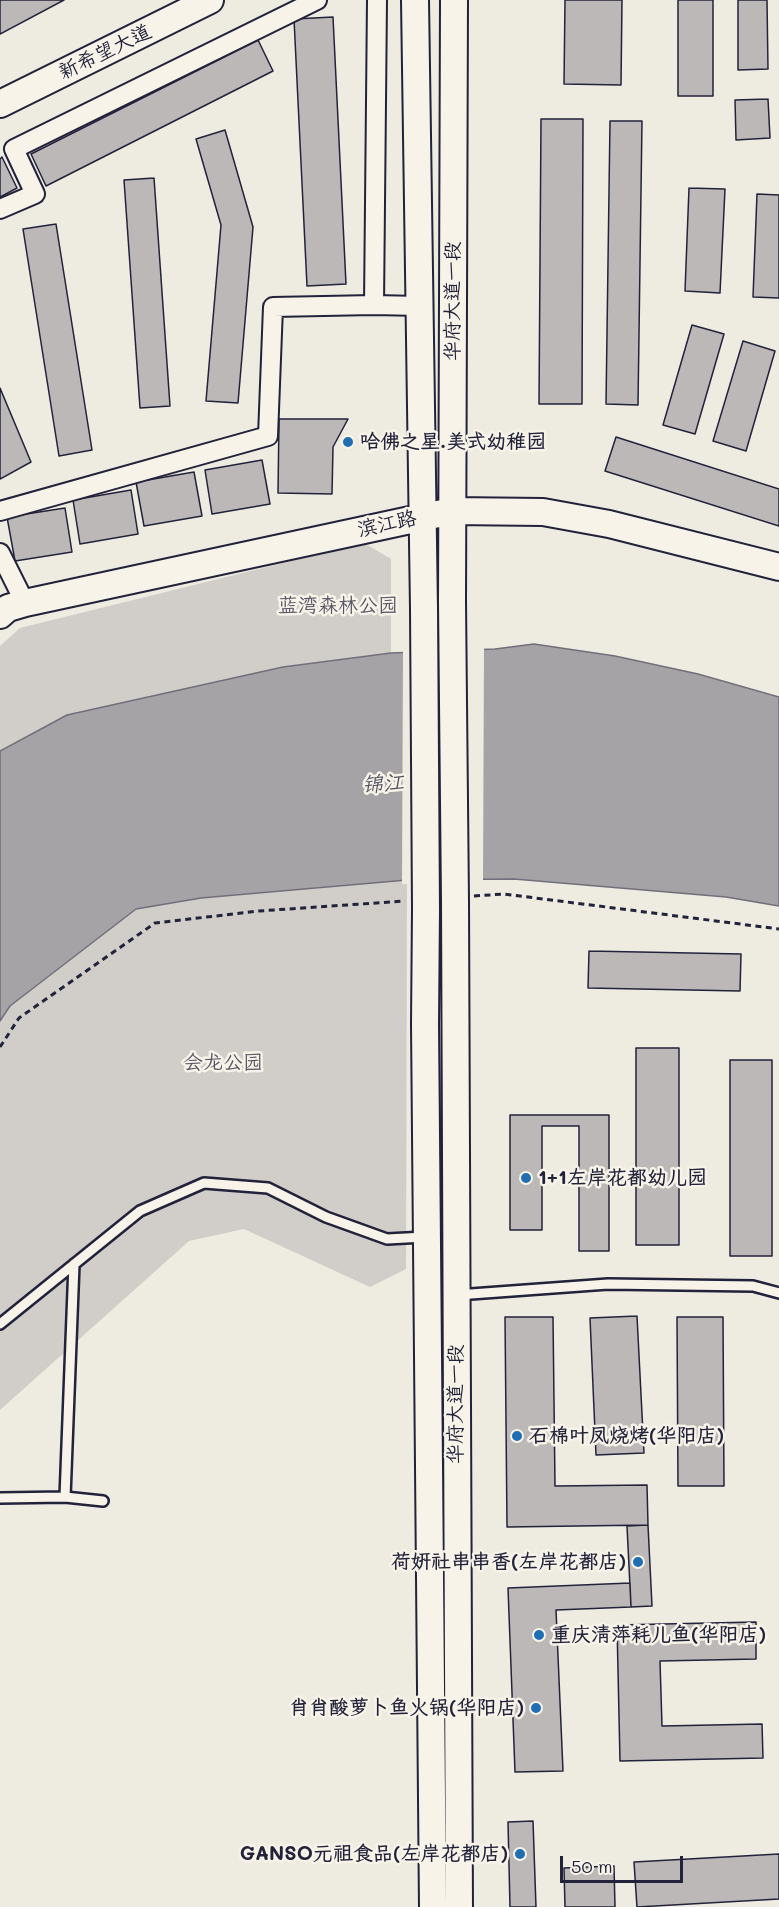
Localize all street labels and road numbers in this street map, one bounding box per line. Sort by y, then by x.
street label: 新希望大道 [55,19,155,85]
street label: 华府大道一段 [441,241,465,361]
street label: 滨江路 [355,506,419,542]
street label: 华府大道一段 [444,1344,468,1464]

